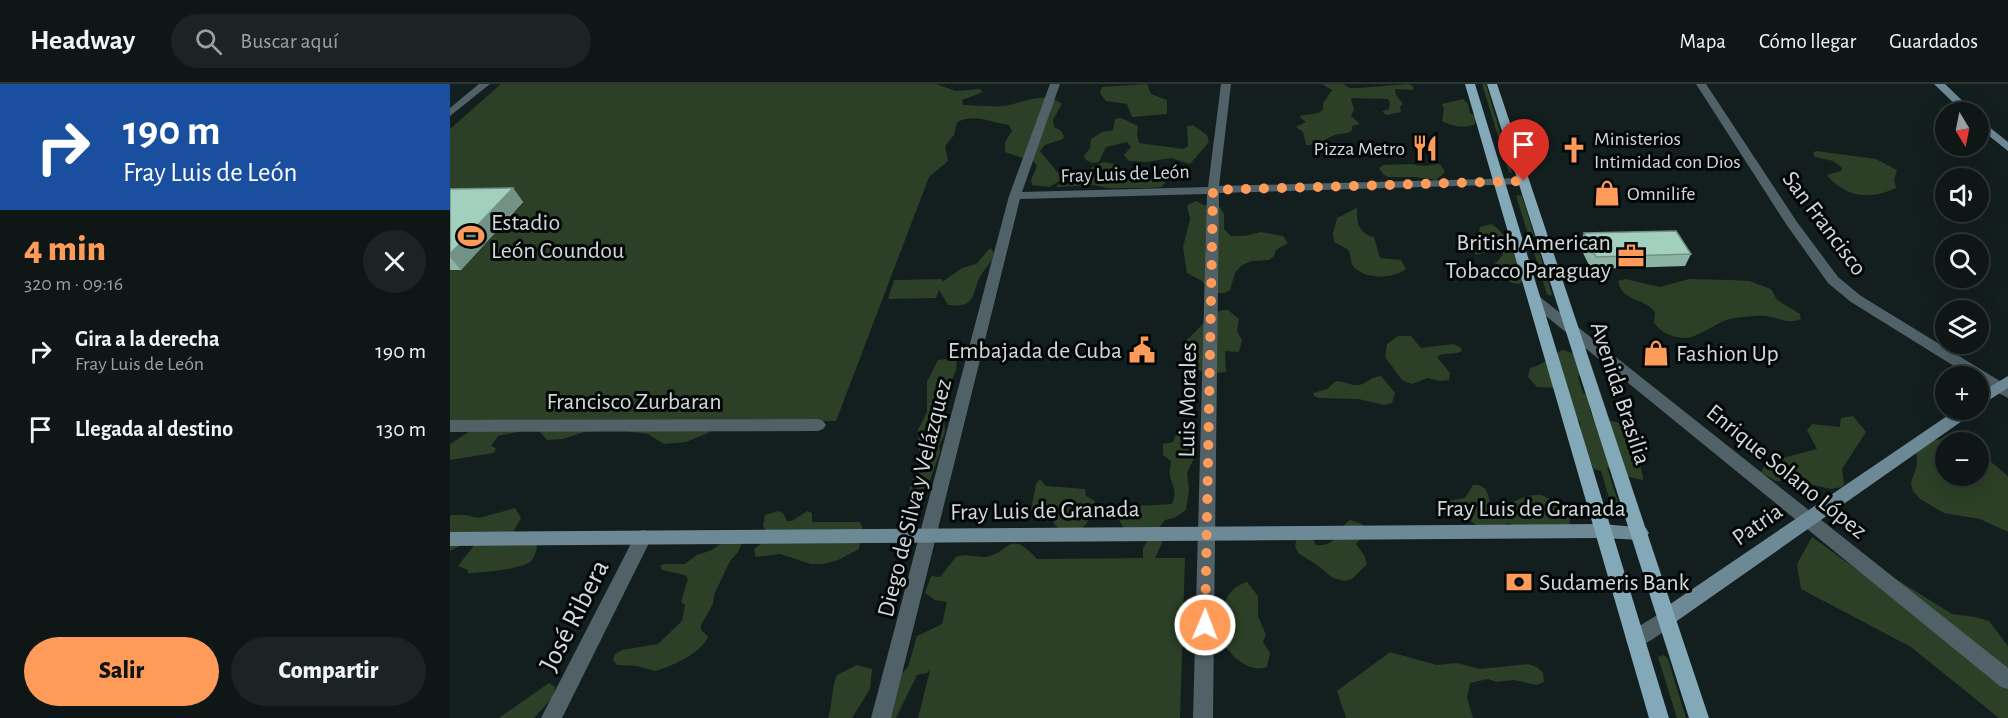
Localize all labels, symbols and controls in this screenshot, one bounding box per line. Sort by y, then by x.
search box [171,14,591,68]
icon: search [192,25,225,58]
text: Headway [30,27,135,55]
text: Buscar aquí [240,30,338,52]
text: Mapa [1680,31,1726,52]
text: Cómo llegar [1759,31,1856,52]
text: Guardados [1889,31,1978,52]
north arrow [1935,102,1989,156]
map controls [1935,102,1989,486]
icon: right [24,108,102,186]
text: 190 m [123,110,221,152]
pin [1498,119,1549,181]
icon: arrive [1507,128,1540,161]
place label: Ministerios Intimidad con Dios [1594,129,1741,172]
restaurant icon: Pizza Metro [1410,133,1440,163]
church icon: Ministerios Intimidad con Dios [1559,135,1589,165]
place label: Pizza Metro [1314,139,1405,159]
text: Fray Luis de León [123,159,297,186]
street label: Fray Luis de León [1060,162,1190,186]
street label: San Francisco [1778,167,1871,280]
button: sound [1935,168,1989,222]
shop icon: Omnilife [1592,178,1622,208]
place label: Omnilife [1627,184,1695,204]
place label: Estadio León Coundou [491,211,624,263]
sports icon: Estadio León Coundou [456,221,486,251]
button: close [363,230,426,293]
text: 4 min [24,231,106,267]
place label: British American Tobacco Paraguay [1445,231,1611,283]
button: search [1935,234,1989,288]
office icon: British American Tobacco Paraguay [1616,241,1646,271]
text: 320 m · 09:16 [24,274,123,294]
button: layers [1935,300,1989,354]
street label: Avenida Brasilia [1586,319,1654,468]
text: Gira a la derecha [75,328,220,350]
icon: right [24,335,57,368]
public building icon: Embajada de Cuba [1127,335,1157,365]
shop icon: Fashion Up [1641,338,1671,368]
place label: Embajada de Cuba [948,339,1122,363]
text: 190 m [375,340,426,362]
street label: Luis Morales [1175,342,1201,458]
place label: Fashion Up [1676,342,1779,366]
text: Fray Luis de León [75,354,204,374]
button: + [1935,366,1989,420]
street label: Diego de Silva y Velázquez [874,377,956,620]
street label: Francisco Zurbaran [546,390,722,414]
street label: Enrique Solano López [1702,400,1871,544]
icon: arrive [24,413,57,446]
text: Llegada al destino [75,418,233,440]
text: 130 m [377,418,426,440]
button: − [1935,432,1989,486]
street label: Fray Luis de Granada [950,497,1140,525]
street label: Fray Luis de Granada [1436,497,1626,521]
street label: Patria [1728,499,1787,550]
street label: José Ribera [535,556,615,676]
bank icon: Sudameris Bank [1504,567,1534,597]
place label: Sudameris Bank [1539,571,1690,595]
position arrow [1173,593,1237,657]
button: Salir [24,637,219,706]
button: Compartir [231,637,426,706]

